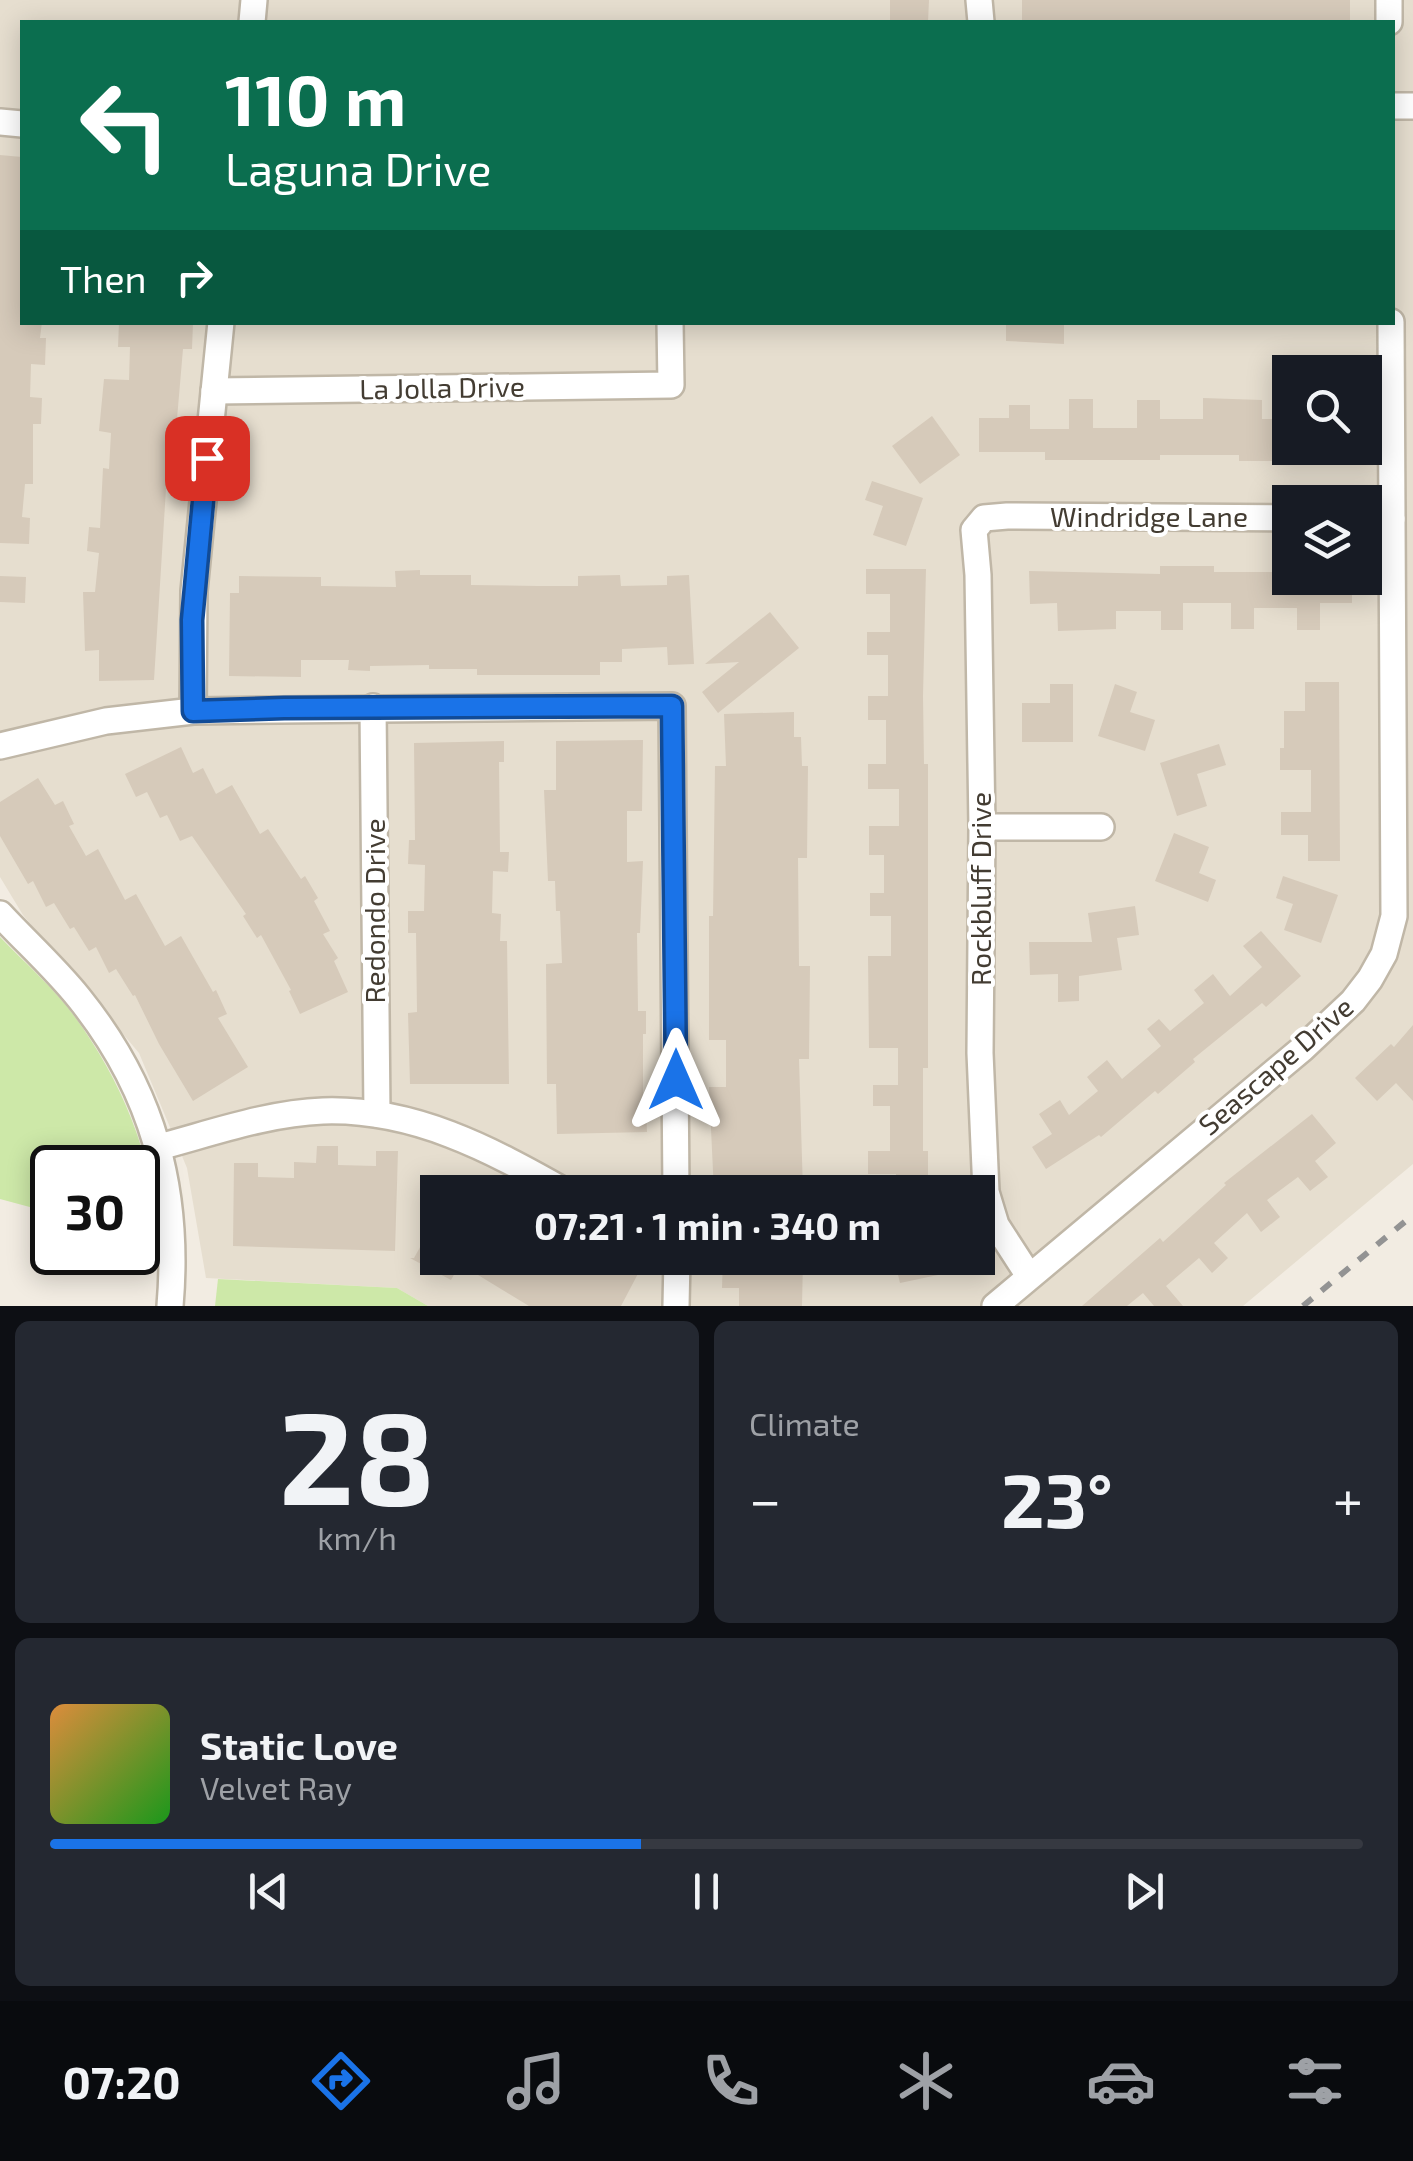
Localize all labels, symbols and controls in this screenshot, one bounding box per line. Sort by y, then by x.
text: 110 m [225,56,406,140]
icon: left [60,60,190,190]
text: Laguna Drive [225,141,491,195]
icon: right [167,250,222,305]
text: Then [60,255,147,301]
map controls [1272,355,1382,595]
button: search [1272,355,1382,465]
street label: La Jolla Drive [359,369,525,405]
pin [165,416,250,501]
icon: arrive [180,431,235,486]
button: layers [1272,485,1382,595]
street label: Windridge Lane [1050,499,1248,533]
street label: Rockbluff Drive [963,792,997,986]
street label: Redondo Drive [357,818,391,1004]
street label: Seascape Drive [1191,989,1359,1142]
position arrow [624,1028,728,1132]
speed limit sign: 30 [30,1145,160,1275]
text: 07:21 · 1 min · 340 m [534,1202,881,1248]
text: 28 [279,1375,435,1531]
text: Climate [749,1404,860,1442]
text: 23° [1001,1453,1113,1543]
text: − [749,1465,781,1531]
text: + [1333,1465,1363,1531]
text: km/h [317,1518,397,1556]
text: Static Love [200,1722,398,1768]
text: Velvet Ray [200,1768,352,1806]
icon: previous [241,1864,296,1919]
icon: pause [679,1864,734,1919]
icon: next [1117,1864,1172,1919]
icon: directions [306,2046,376,2116]
icon: music [501,2046,571,2116]
icon: phone [696,2046,766,2116]
icon: climate [891,2046,961,2116]
icon: car [1086,2046,1156,2116]
icon: filters [1280,2046,1350,2116]
text: 07:20 [62,2054,181,2108]

